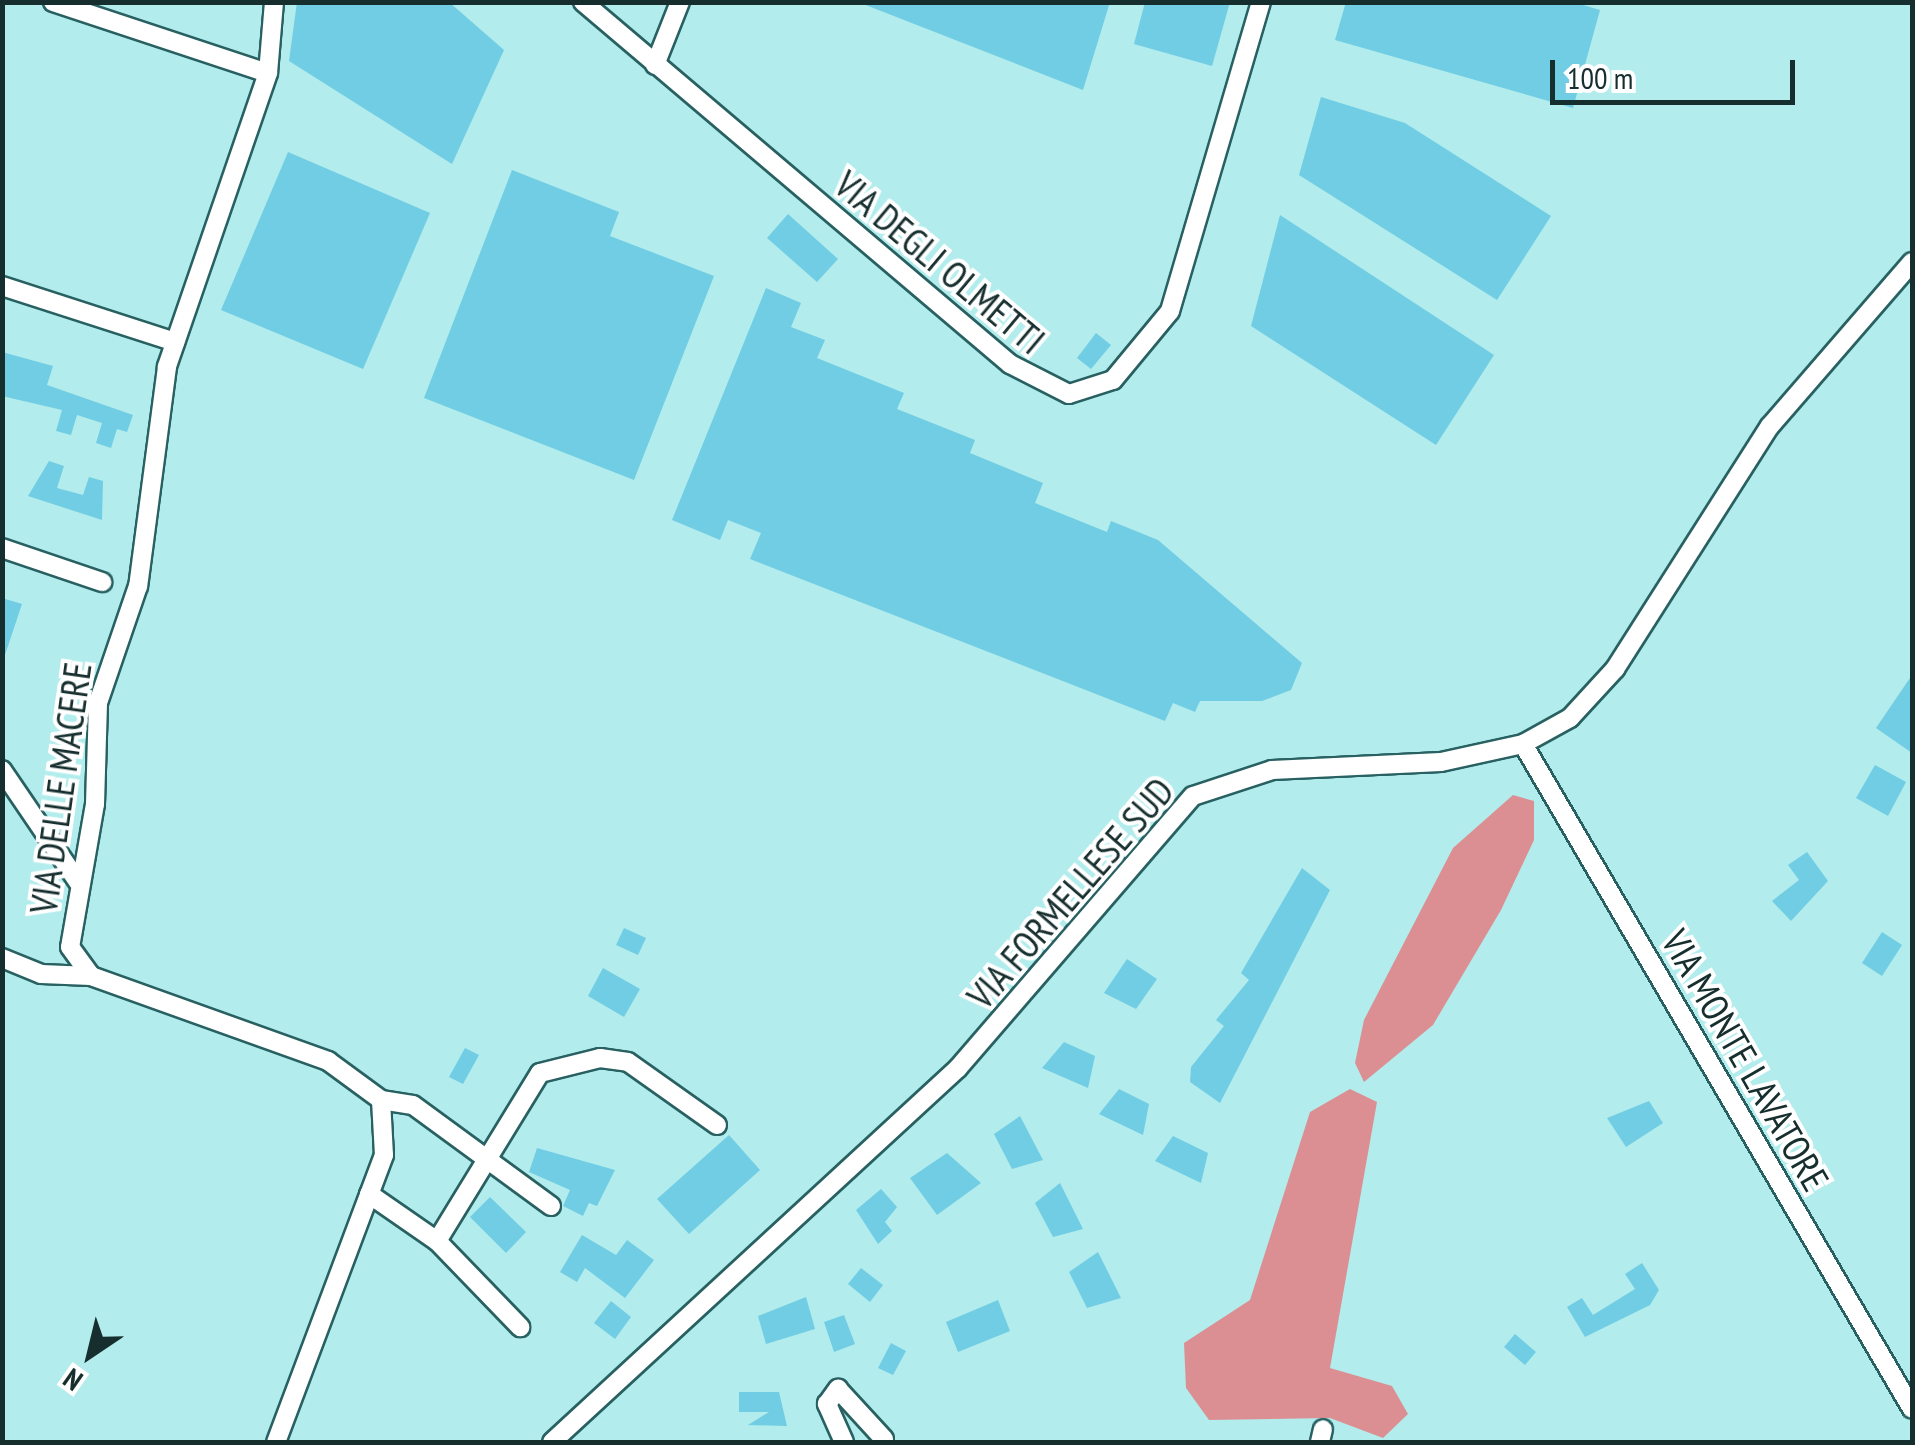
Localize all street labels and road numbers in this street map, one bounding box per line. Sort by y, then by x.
street label: VIA DEGLI OLMETTI [825,161,1055,363]
street label: VIA DELLE MACERE [20,659,100,917]
street label: VIA FORMELLESE SUD [957,768,1183,1018]
street label: VIA MONTE LAVATORE [1653,921,1839,1199]

